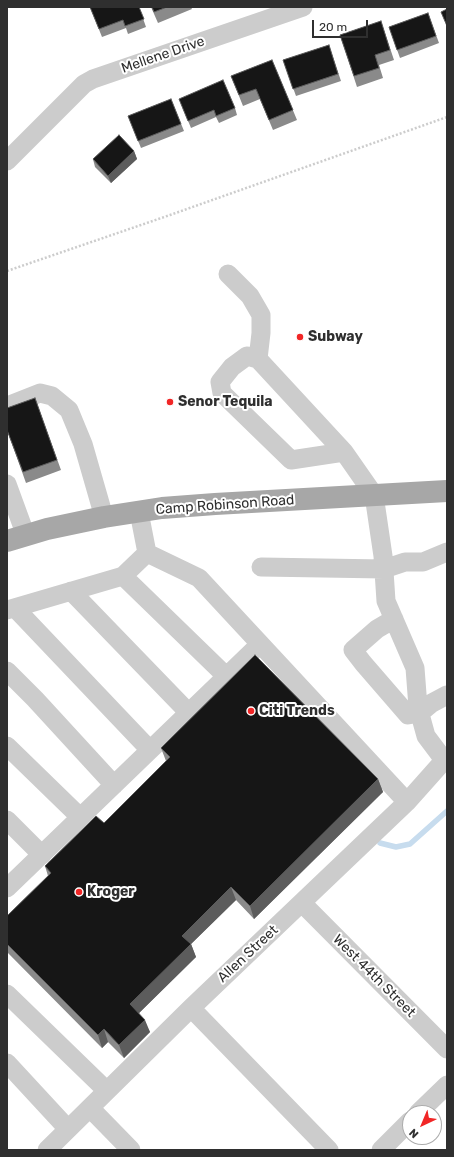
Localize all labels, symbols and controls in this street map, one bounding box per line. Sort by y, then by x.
scale bar [314,12,370,38]
text: 20 m [319,20,347,34]
street label: Mellene Drive [119,33,207,77]
place label: Subway [308,329,363,345]
marker: Subway [295,332,305,342]
place label: Senor Tequila [178,394,272,410]
marker: Senor Tequila [165,397,175,407]
street label: Camp Robinson Road [155,492,295,518]
place label: Citi Trends [259,703,335,719]
marker: Citi Trends [246,706,256,716]
place label: Kroger [87,884,135,900]
marker: Kroger [74,887,84,897]
street label: Allen Street [214,922,282,986]
street label: West 44th Street [329,931,419,1021]
north arrow [402,1105,442,1145]
text: N [407,1126,421,1141]

